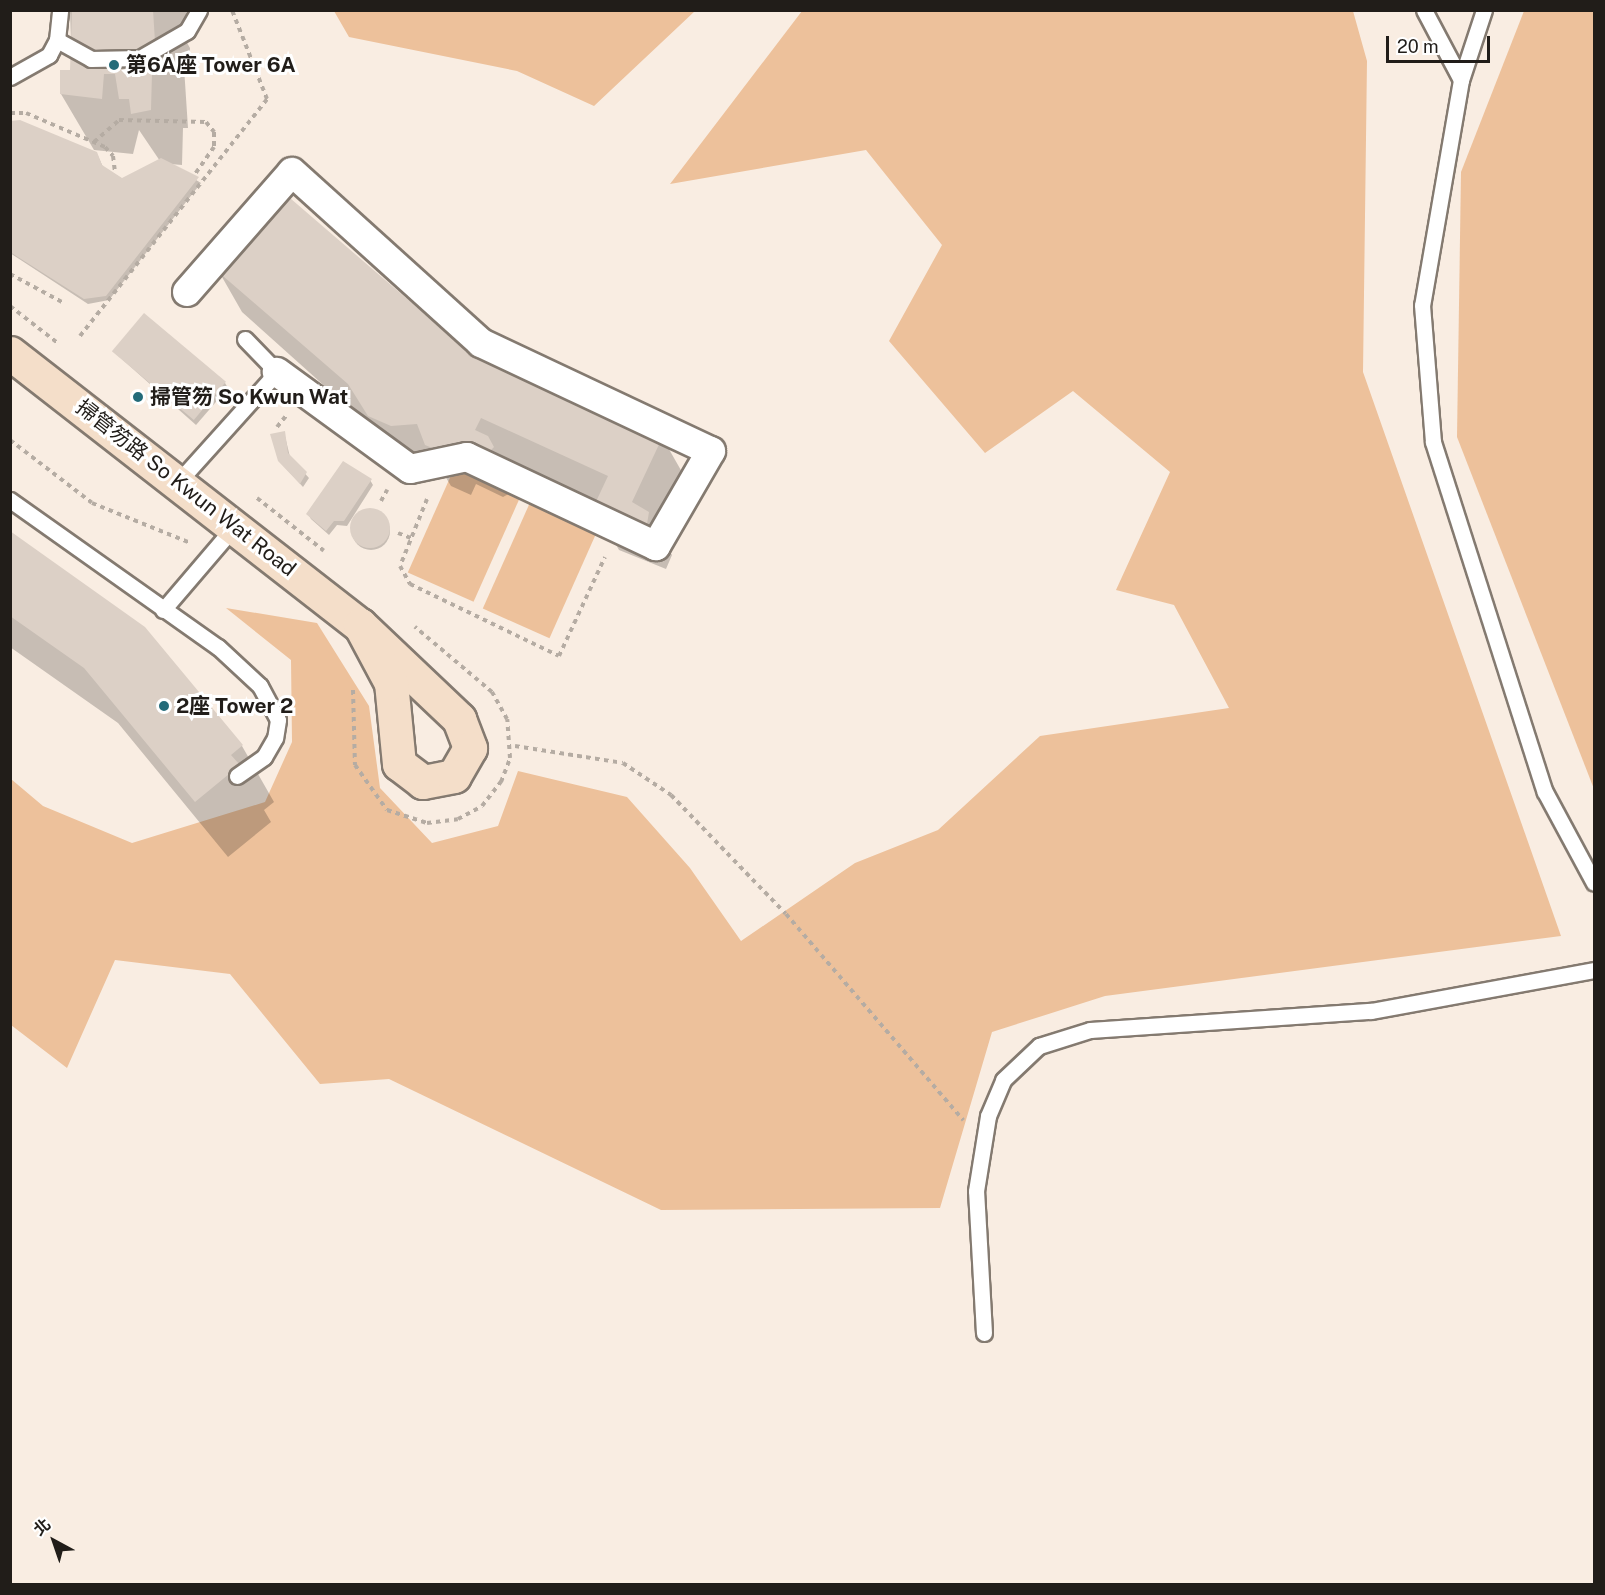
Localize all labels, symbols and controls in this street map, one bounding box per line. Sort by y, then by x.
scale bar [1389,24,1492,62]
text: 20 m [1397,36,1439,57]
place label: 第6A座 Tower 6A [126,52,296,78]
marker: 第6A座 Tower 6A [107,58,121,72]
place label: 掃管笏 So Kwun Wat [150,384,349,410]
marker: 掃管笏 So Kwun Wat [131,390,145,404]
street label: 掃管笏路 So Kwun Wat Road [71,394,301,582]
place label: 2座 Tower 2 [176,693,293,719]
marker: 2座 Tower 2 [157,699,171,713]
north arrow [24,1511,84,1571]
text: 北 [30,1514,54,1539]

